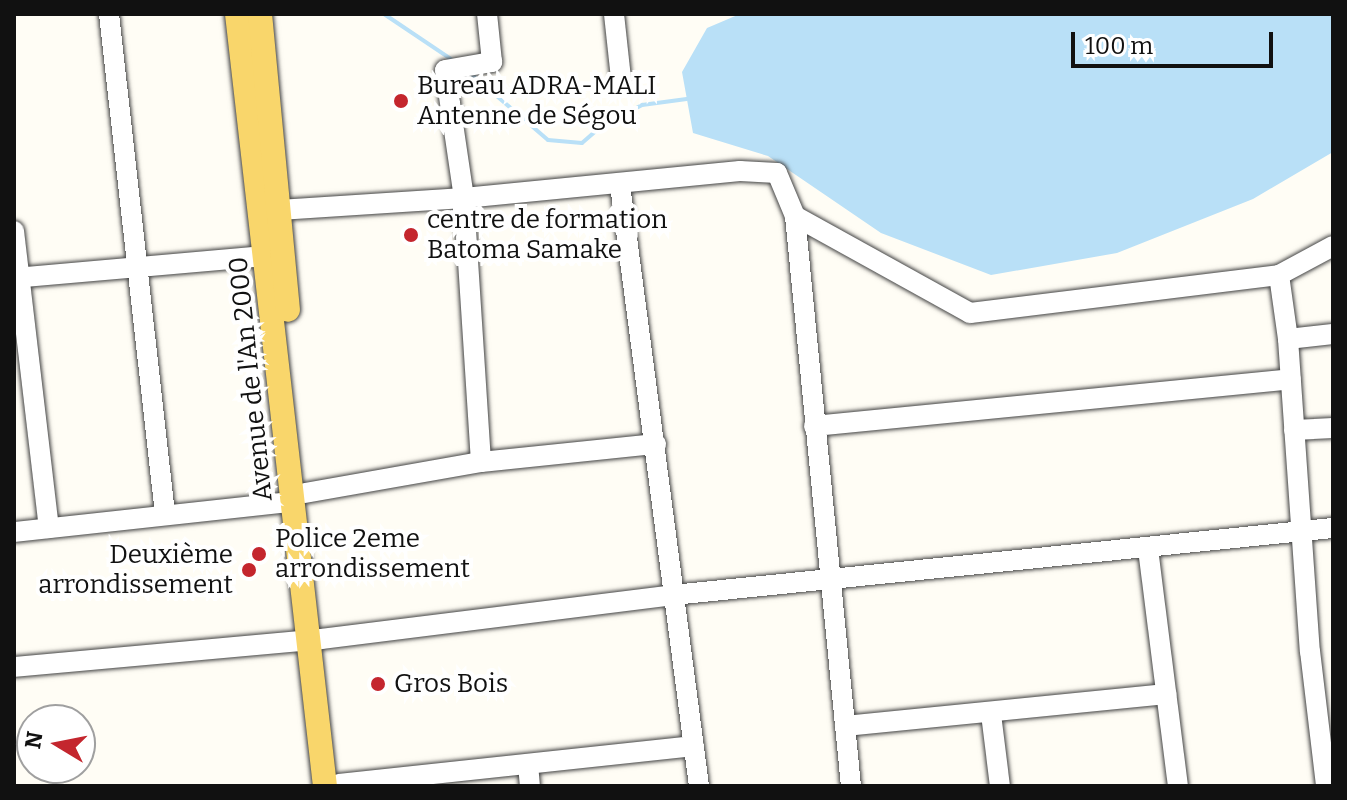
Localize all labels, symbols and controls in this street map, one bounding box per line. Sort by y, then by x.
scale bar [1075,16,1277,66]
text: 100 m [1085,32,1153,60]
place label: Bureau ADRA-MALI Antenne de Ségou [417,70,656,132]
marker: Bureau ADRA-MALI Antenne de Ségou [392,92,410,110]
place label: centre de formation Batoma Samake [427,204,668,266]
marker: centre de formation Batoma Samake [402,226,420,244]
street label: Avenue de l'An 2000 [223,255,279,503]
place label: Police 2eme arrondissement [275,523,470,584]
place label: Deuxième arrondissement [38,539,233,600]
marker: Police 2eme arrondissement [250,545,268,563]
marker: Deuxième arrondissement [240,561,258,579]
place label: Gros Bois [394,668,508,700]
marker: Gros Bois [369,675,387,693]
north arrow [16,704,96,784]
text: N [19,729,49,751]

